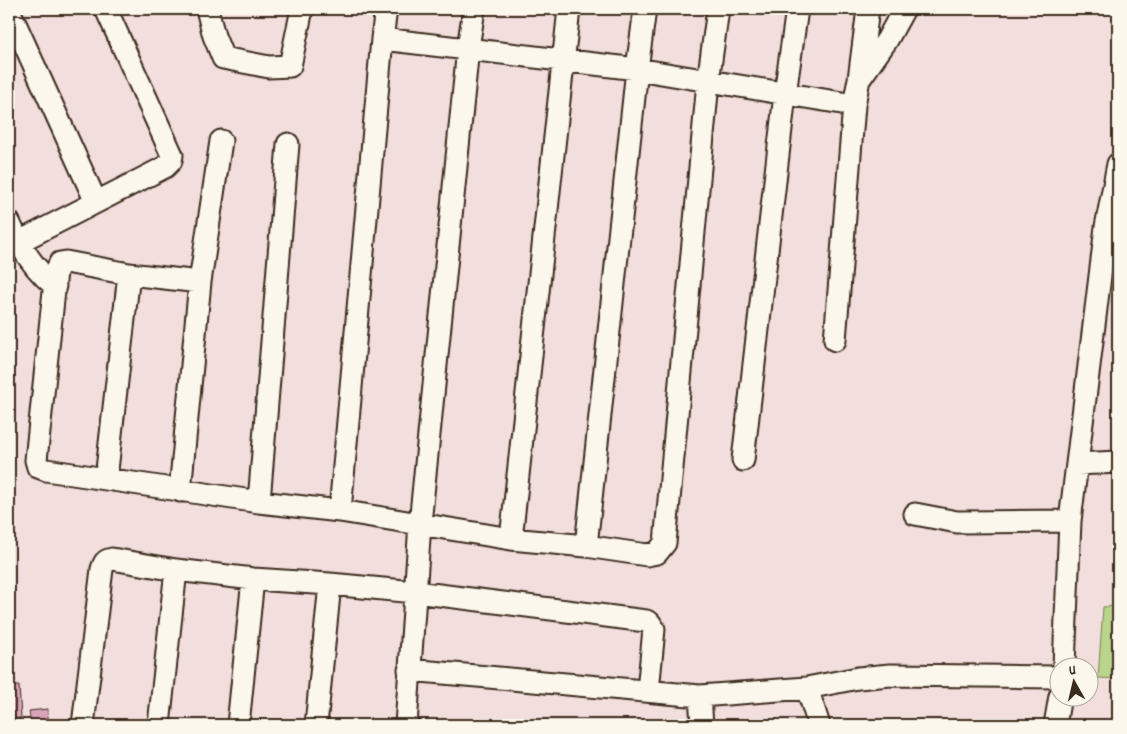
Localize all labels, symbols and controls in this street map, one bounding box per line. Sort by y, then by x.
north arrow [1050,656,1100,706]
text: U [1068,661,1077,681]

